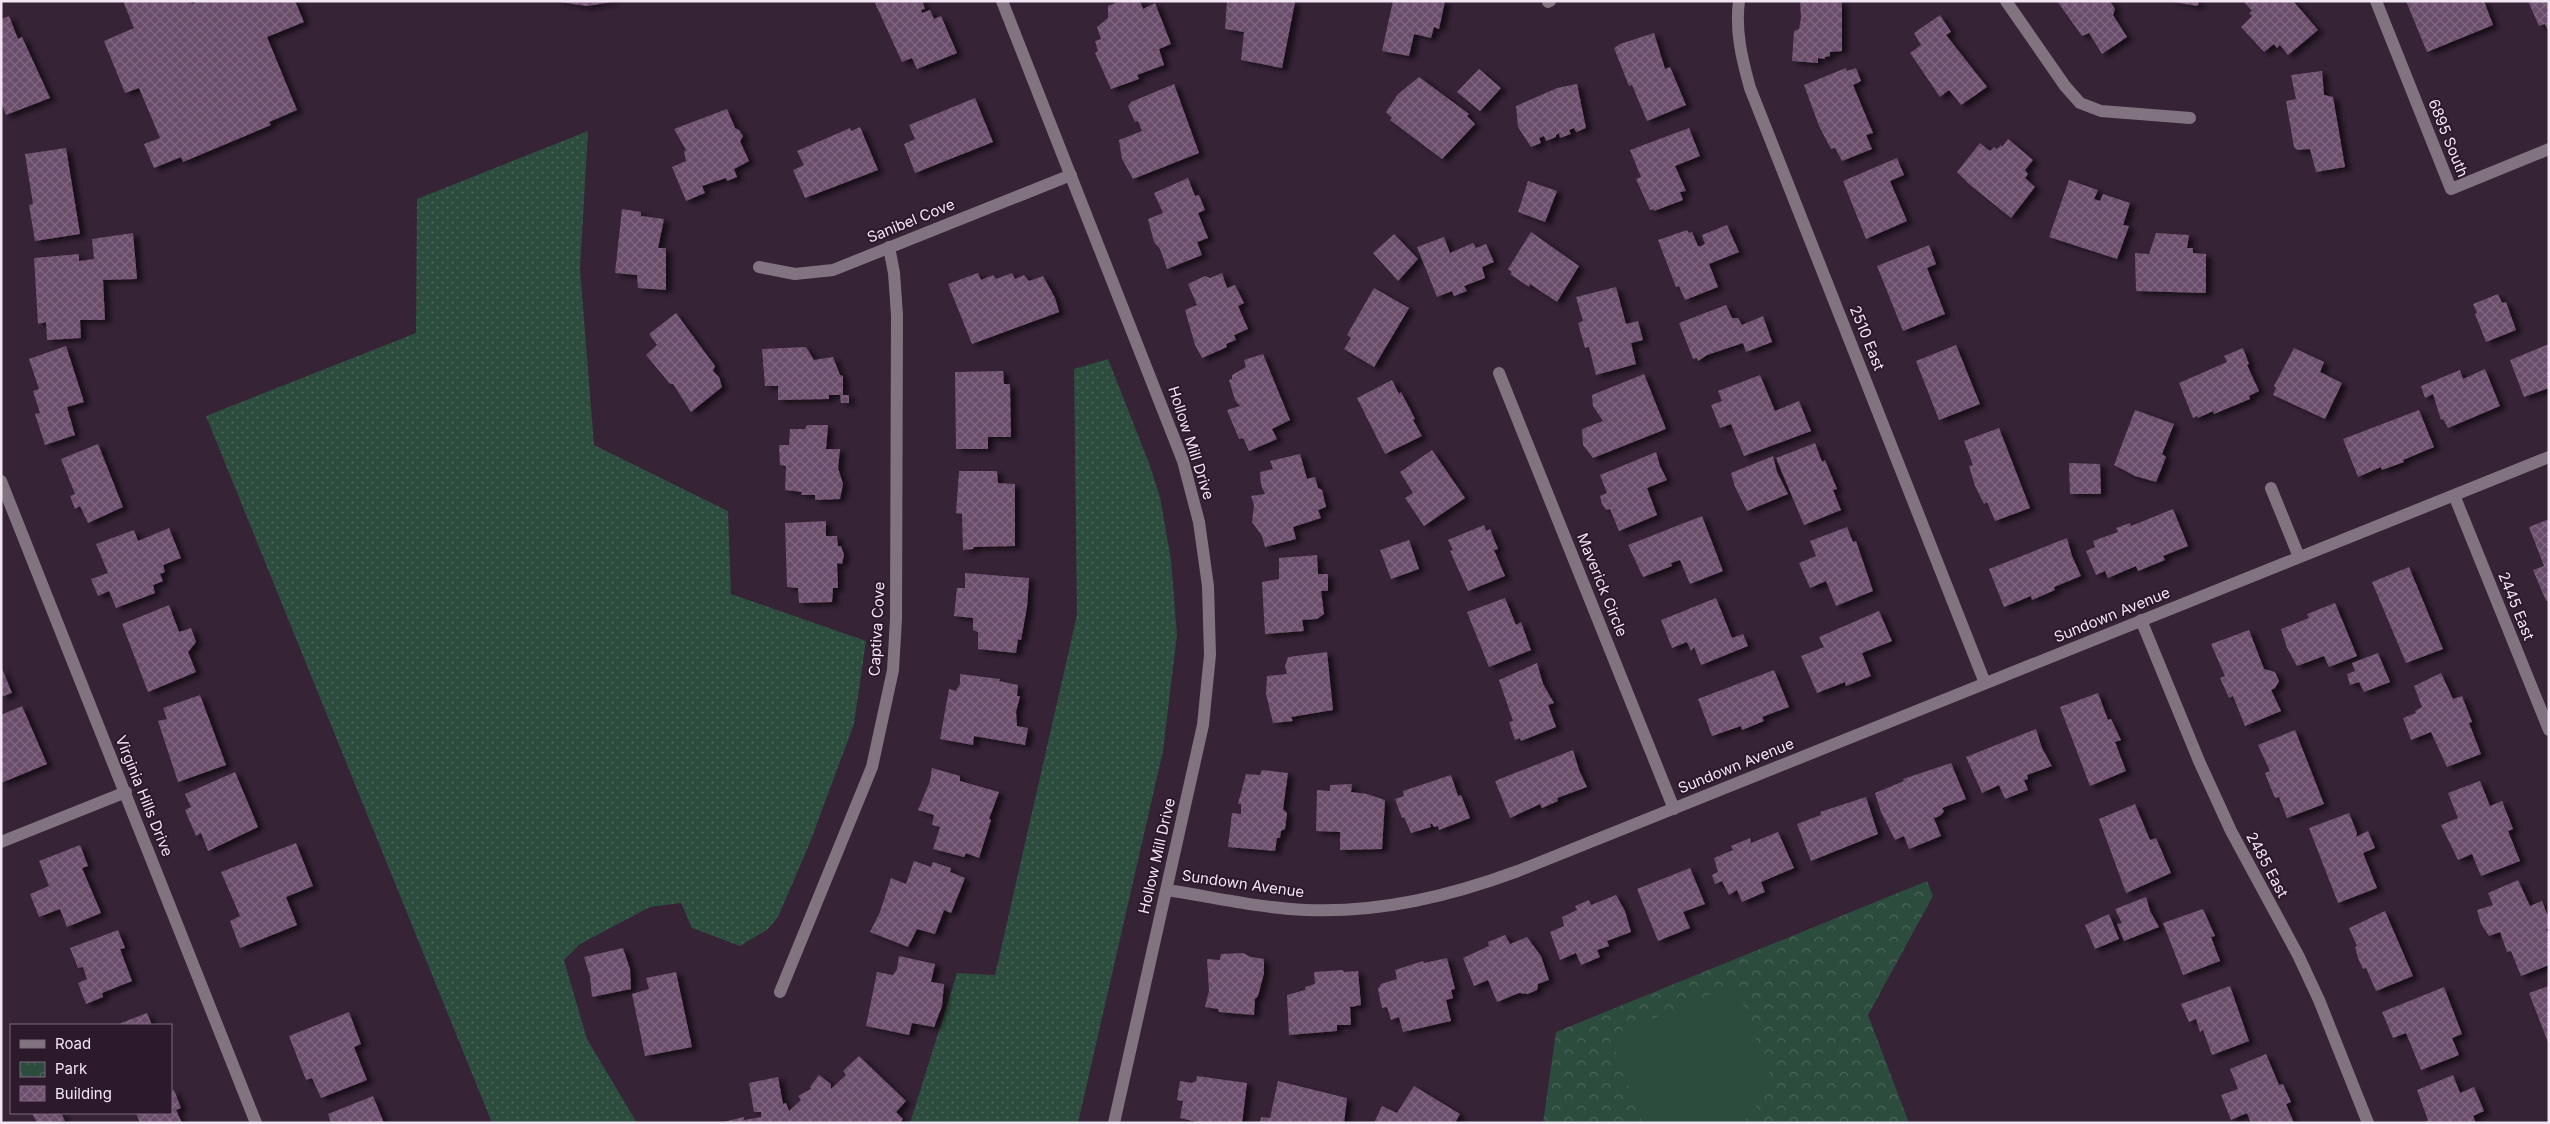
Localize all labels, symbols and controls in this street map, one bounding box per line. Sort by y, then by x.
street label: 6895 South [2424,96,2473,180]
street label: Sanibel Cove [864,194,957,247]
street label: 2510 East [1846,303,1889,373]
street label: Hollow Mill Drive [1164,384,1219,502]
street label: Maverick Circle [1573,530,1632,639]
street label: 2445 East [2494,569,2539,643]
street label: Captiva Cove [865,581,888,677]
street label: Sundown Avenue [2051,583,2173,646]
street label: Virginia Hills Drive [112,733,177,859]
street label: Sundown Avenue [1675,734,1797,797]
street label: Hollow Mill Drive [1134,796,1179,916]
street label: 2485 East [2242,829,2293,901]
street label: Sundown Avenue [1181,866,1305,901]
legend [10,1024,172,1114]
text: Road [55,1034,91,1053]
text: Park [55,1059,88,1078]
text: Building [55,1084,112,1103]

